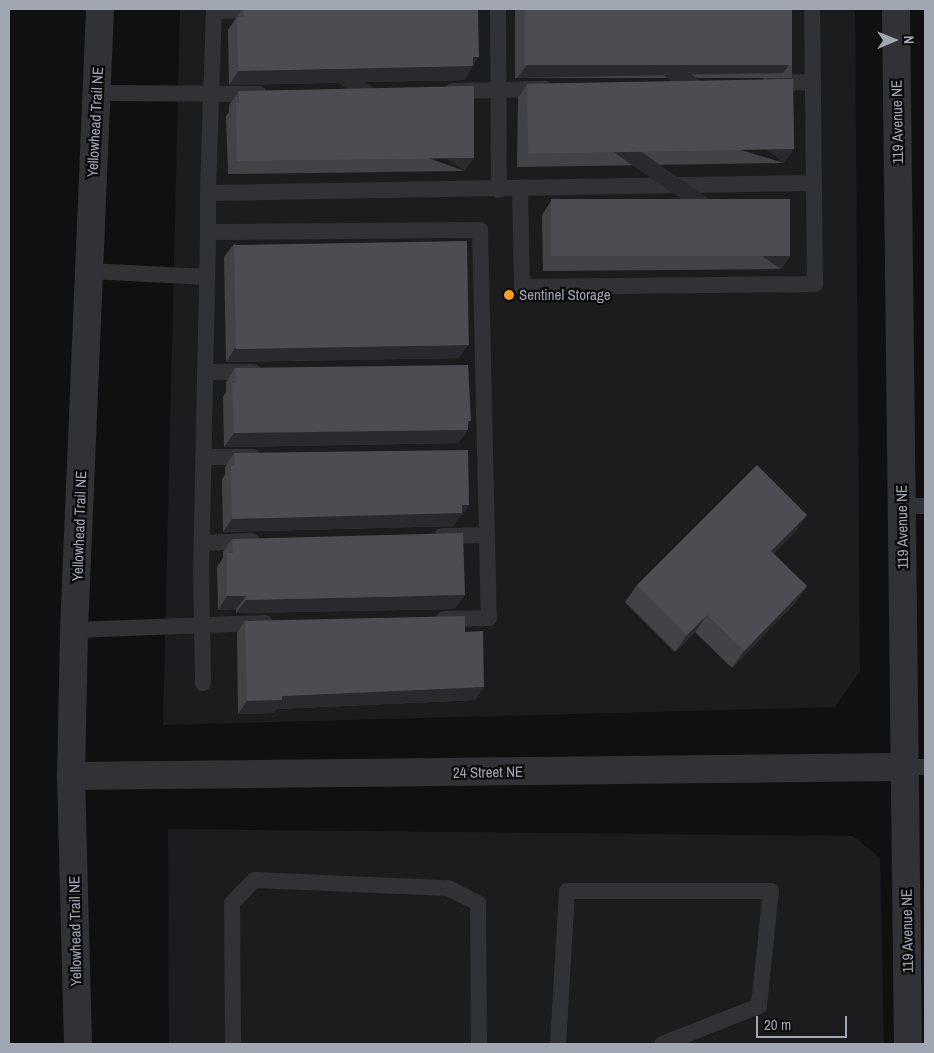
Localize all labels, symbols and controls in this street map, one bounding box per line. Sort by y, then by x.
north arrow [869,15,919,65]
text: N [900,35,918,44]
street label: Yellowhead Trail NE [83,66,107,178]
street label: 119 Avenue NE [887,79,907,165]
place label: Sentinel Storage [519,286,611,304]
marker: Sentinel Storage [503,289,515,301]
street label: Yellowhead Trail NE [68,470,90,582]
street label: 119 Avenue NE [892,484,912,570]
street label: 24 Street NE [453,762,523,782]
street label: Yellowhead Trail NE [65,876,85,986]
street label: 119 Avenue NE [897,888,917,974]
scale bar [759,1006,850,1038]
text: 20 m [764,1014,791,1035]

